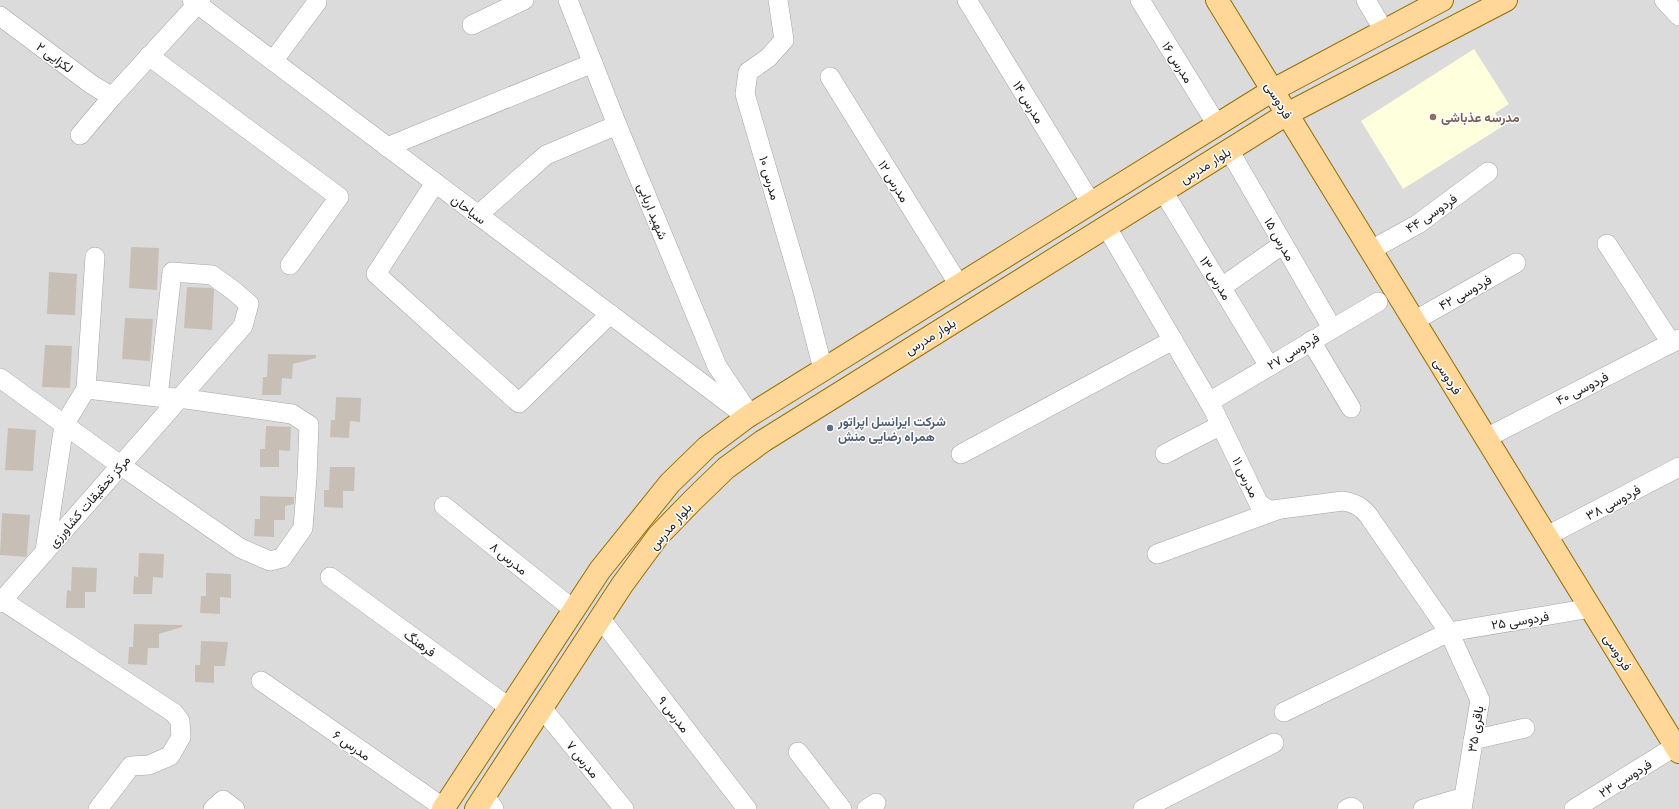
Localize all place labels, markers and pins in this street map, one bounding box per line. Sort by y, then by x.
place label: مدرسه عذباشی [1441,110,1519,126]
marker: مدرسه عذباشی [1428,112,1438,122]
place label: شرکت ایرانسل اپراتور همراه رضایی منش [837,414,946,445]
marker: شرکت ایرانسل اپراتور همراه رضایی منش [825,423,835,433]

